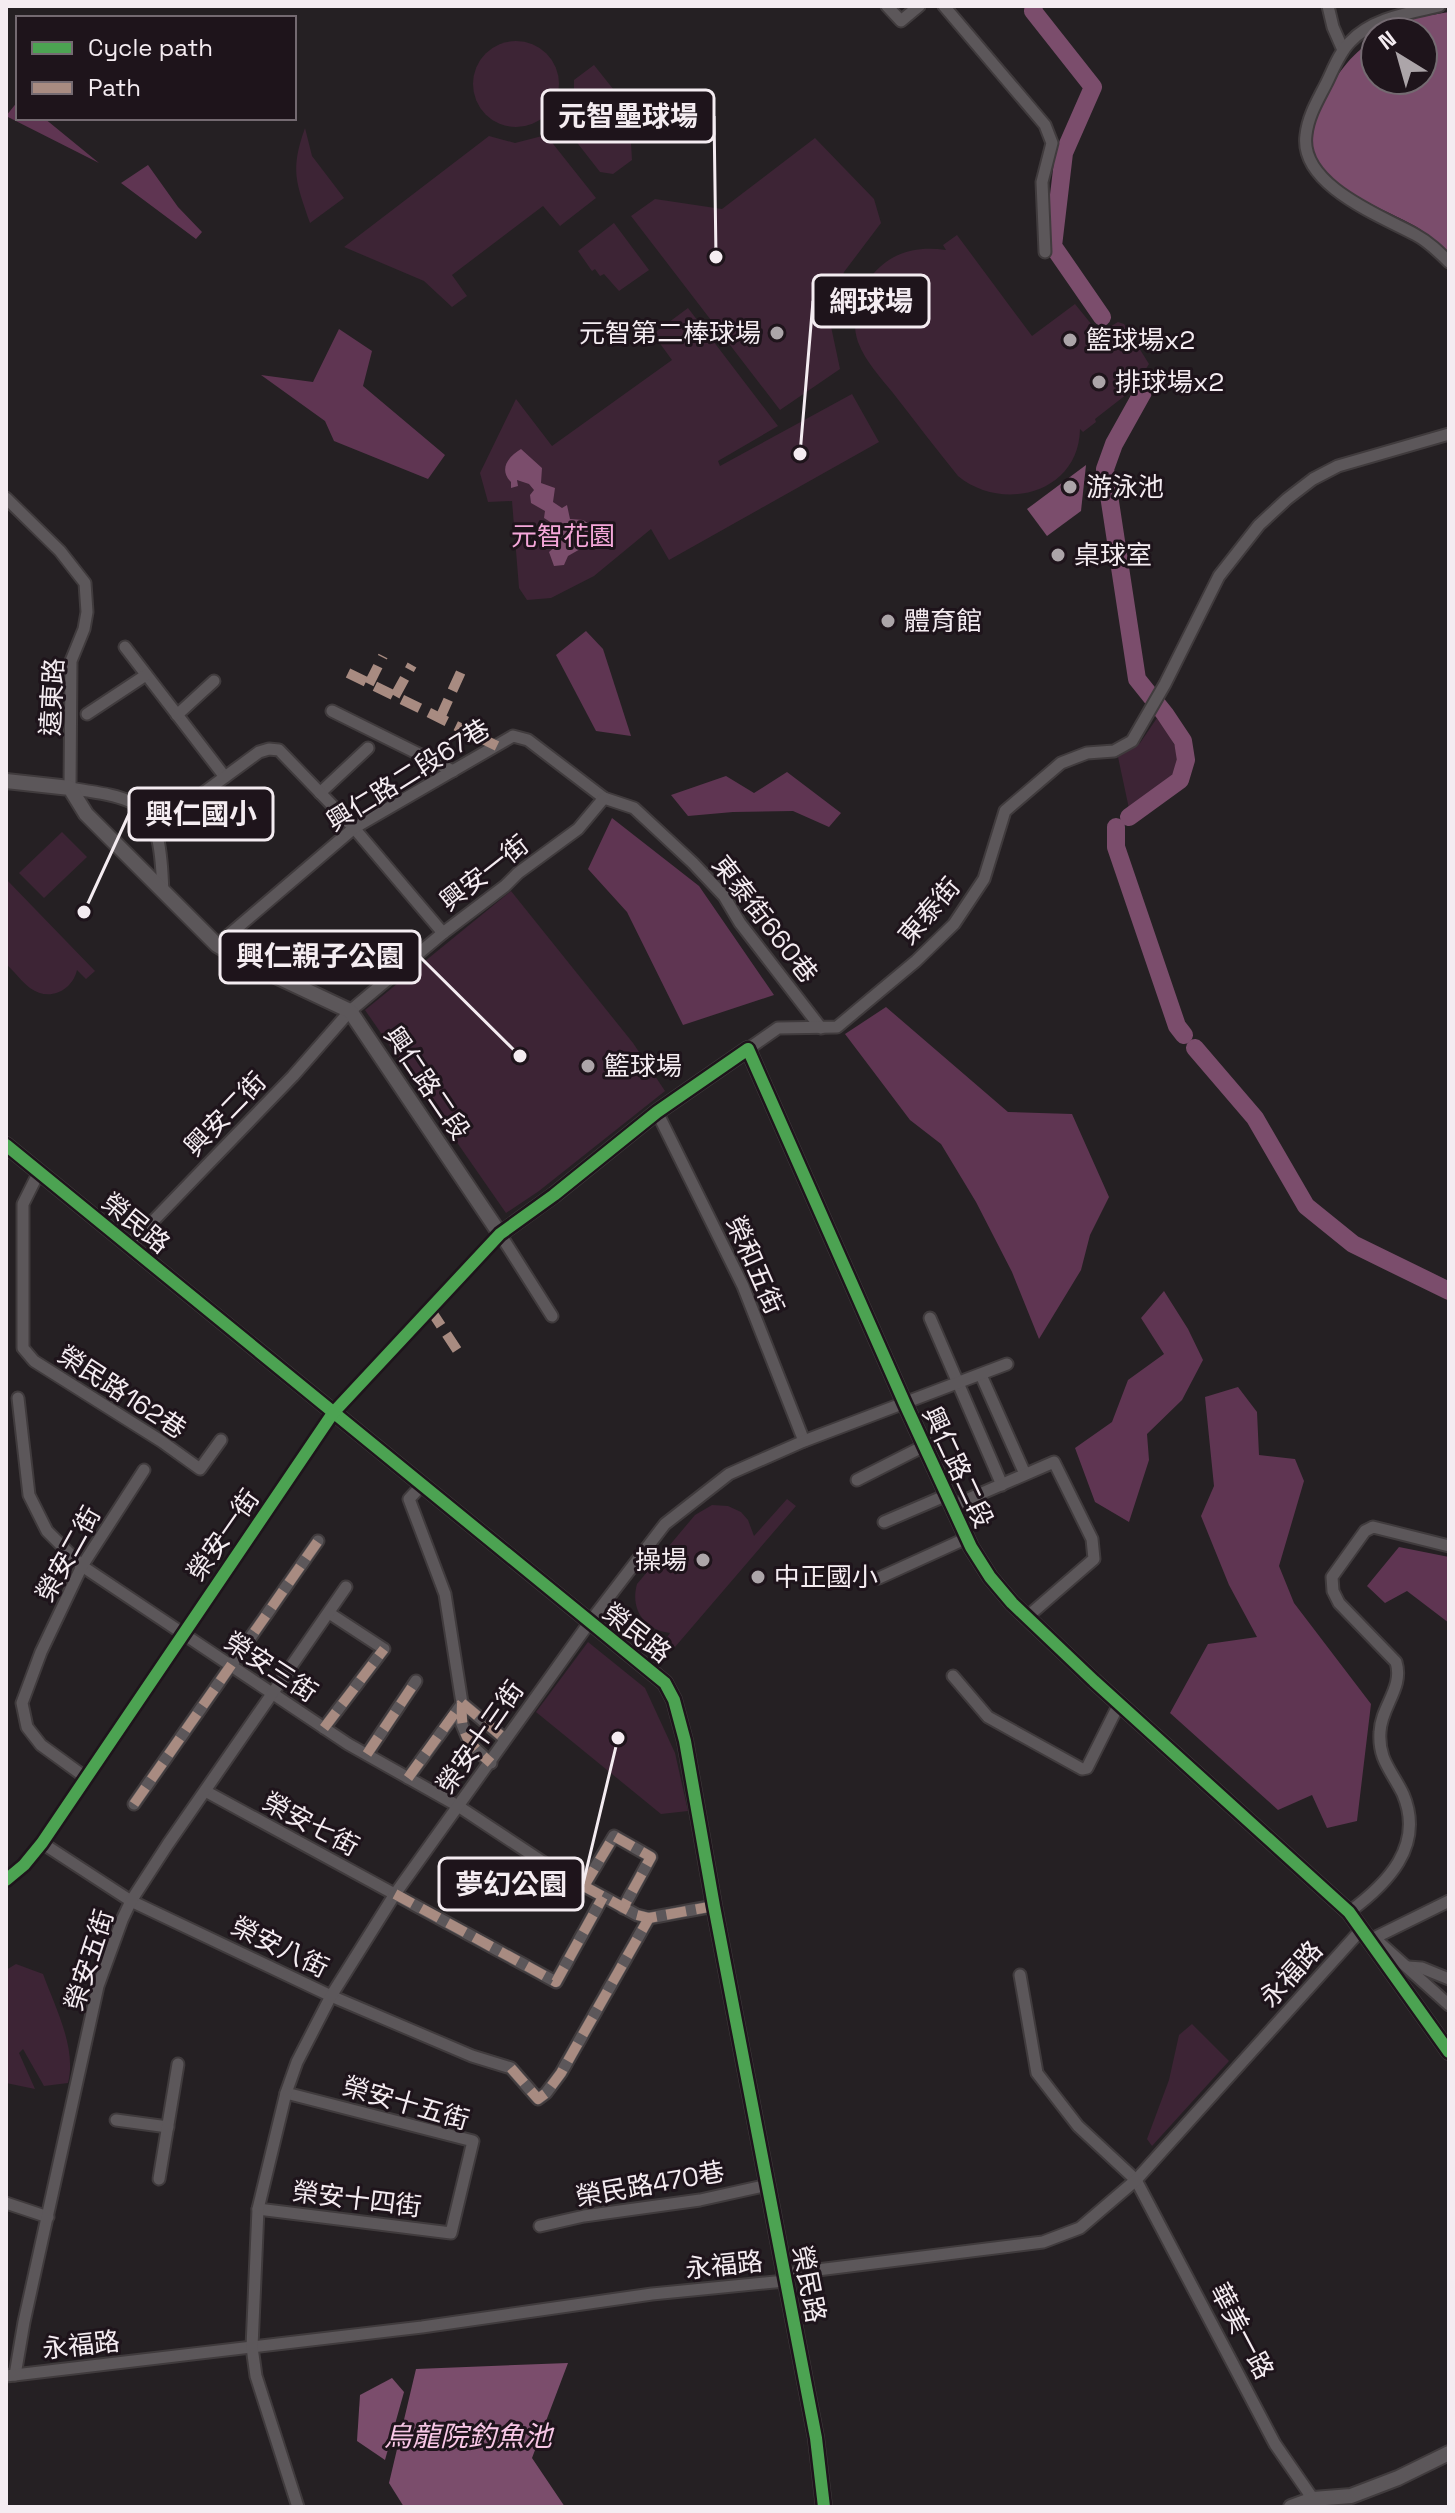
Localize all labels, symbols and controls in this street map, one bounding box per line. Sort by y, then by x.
legend [16,16,296,120]
north arrow [1359,16,1439,96]
text: N [1373,24,1401,56]
text: Cycle path [88,32,213,63]
text: Path [88,72,141,103]
callout: 元智壘球場 [542,90,714,142]
text: 元智壘球場 [558,98,698,134]
callout: 網球場 [813,275,929,327]
text: 網球場 [829,283,913,319]
place label: 元智第二棒球場 [579,316,761,350]
place label: 籃球場x2 [1086,323,1195,357]
marker: 元智第二棒球場 [768,324,786,342]
marker: 籃球場x2 [1061,331,1079,349]
place label: 排球場x2 [1115,365,1224,399]
marker: 排球場x2 [1090,373,1108,391]
place label: 游泳池 [1086,470,1164,504]
marker: 游泳池 [1061,478,1079,496]
park label: 元智花園 [511,519,615,553]
place label: 桌球室 [1074,538,1152,572]
marker: 桌球室 [1049,546,1067,564]
place label: 體育館 [904,604,982,638]
marker: 體育館 [879,612,897,630]
street label: 遠東路 [33,657,71,737]
street label: 興仁路二段67巷 [320,711,496,839]
callout: 興仁國小 [129,788,273,840]
text: 興仁國小 [145,796,257,832]
street label: 興安一街 [433,828,535,918]
street label: 東泰街660巷 [705,848,825,990]
street label: 東泰街 [891,870,967,952]
callout: 興仁親子公園 [220,931,420,983]
text: 興仁親子公園 [236,938,404,974]
street label: 興仁路二段 [377,1020,477,1146]
place label: 籃球場 [604,1049,682,1083]
marker: 籃球場 [579,1057,597,1075]
street label: 興安二街 [177,1065,273,1163]
street label: 榮民路 [95,1185,177,1261]
street label: 榮和五街 [718,1211,792,1319]
street label: 榮民路162巷 [51,1338,193,1446]
street label: 興仁路二段 [915,1401,1001,1533]
street label: 榮安一街 [179,1483,267,1587]
street label: 榮安二街 [28,1500,108,1608]
place label: 操場 [635,1543,687,1577]
marker: 操場 [694,1551,712,1569]
place label: 中正國小 [774,1560,878,1594]
marker: 中正國小 [749,1568,767,1586]
street label: 榮民路 [596,1596,678,1670]
street label: 榮安三街 [218,1624,324,1710]
street label: 榮安十三街 [429,1674,531,1800]
street label: 榮安七街 [257,1785,365,1863]
callout: 夢幻公園 [439,1858,583,1910]
text: 夢幻公園 [455,1866,567,1902]
street label: 榮安五街 [57,1905,121,2015]
street label: 榮安八街 [226,1909,334,1985]
street label: 永福路 [1252,1934,1330,2014]
street label: 榮安十五街 [339,2069,473,2137]
street label: 榮民路470巷 [573,2154,727,2214]
street label: 榮安十四街 [290,2174,424,2224]
street label: 榮民路 [785,2242,833,2326]
street label: 永福路 [683,2244,765,2286]
street label: 華美一路 [1203,2277,1281,2385]
street label: 永福路 [40,2324,122,2366]
water label: 烏龍院釣魚池 [384,2418,555,2454]

